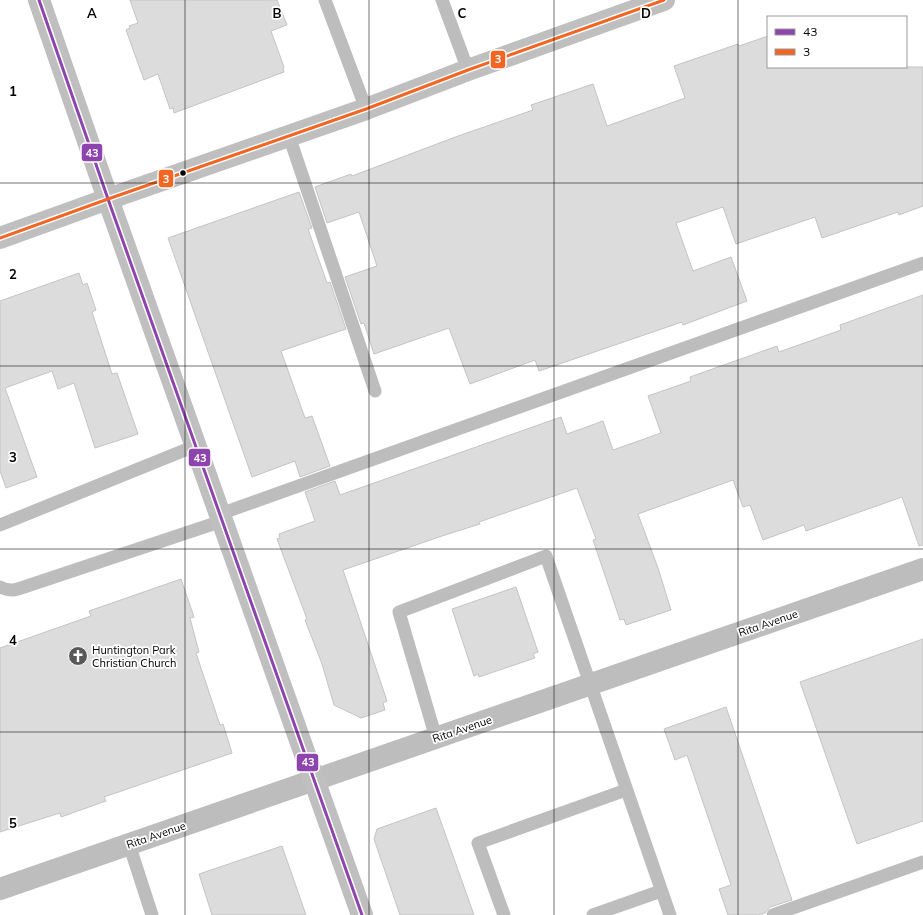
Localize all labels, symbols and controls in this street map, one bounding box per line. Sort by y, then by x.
text: A [87,5,97,21]
text: B [273,5,282,21]
text: C [458,5,467,21]
text: D [641,5,651,21]
legend [767,16,907,68]
text: 43 [803,24,817,39]
text: 3 [803,44,810,59]
line badge: 3 [490,50,506,69]
text: 3 [495,52,502,66]
text: 1 [9,83,17,99]
line badge: 43 [81,143,103,162]
text: 43 [85,146,99,160]
unlabelled marker [178,168,188,178]
line badge: 3 [158,169,174,188]
text: 3 [163,172,170,186]
text: 2 [9,266,17,282]
line badge: 43 [188,448,211,467]
text: 3 [9,449,17,465]
text: 43 [193,451,207,465]
street label: Rita Avenue [736,606,800,640]
text: 4 [9,632,17,648]
place label: Huntington Park Christian Church [92,643,177,670]
church icon: Huntington Park Christian Church [67,645,89,667]
street label: Rita Avenue [430,712,494,746]
line badge: 43 [296,753,319,772]
text: 43 [301,755,315,769]
text: 5 [9,815,17,831]
street label: Rita Avenue [124,818,188,852]

